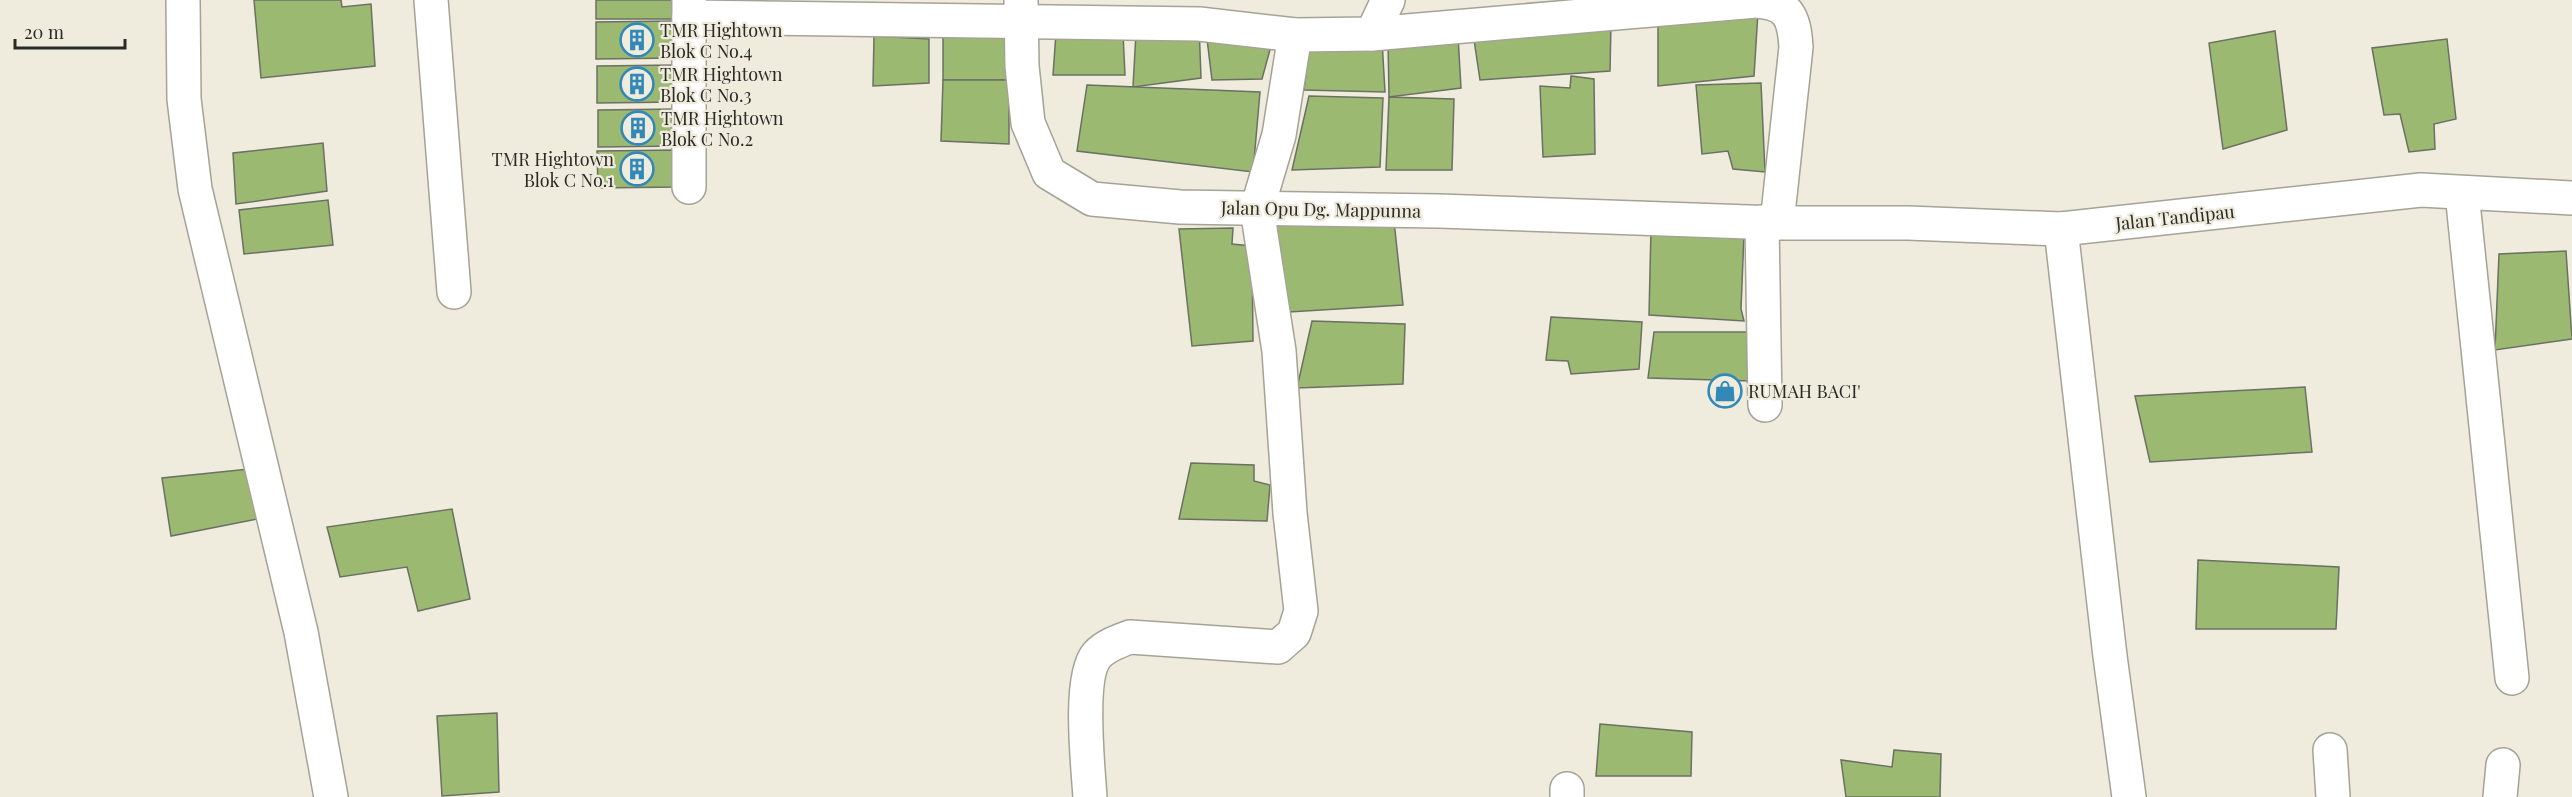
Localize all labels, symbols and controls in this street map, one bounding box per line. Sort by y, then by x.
scale bar [15,12,124,50]
place label: TMR Hightown Blok C No.4 [660,18,783,63]
text: 20 m [24,20,64,44]
building icon: TMR Hightown Blok C No.4 [619,22,655,58]
place label: TMR Hightown Blok C No.3 [660,62,783,107]
building icon: TMR Hightown Blok C No.3 [619,66,655,102]
place label: TMR Hightown Blok C No.2 [661,106,784,151]
building icon: TMR Hightown Blok C No.2 [620,110,656,146]
place label: TMR Hightown Blok C No.1 [492,147,614,192]
building icon: TMR Hightown Blok C No.1 [619,151,655,187]
street label: Jalan Opu Dg. Mappunna [1220,195,1421,223]
street label: Jalan Tandipau [2113,199,2236,235]
shop icon: RUMAH BACI' [1707,373,1743,409]
place label: RUMAH BACI' [1748,379,1861,403]

